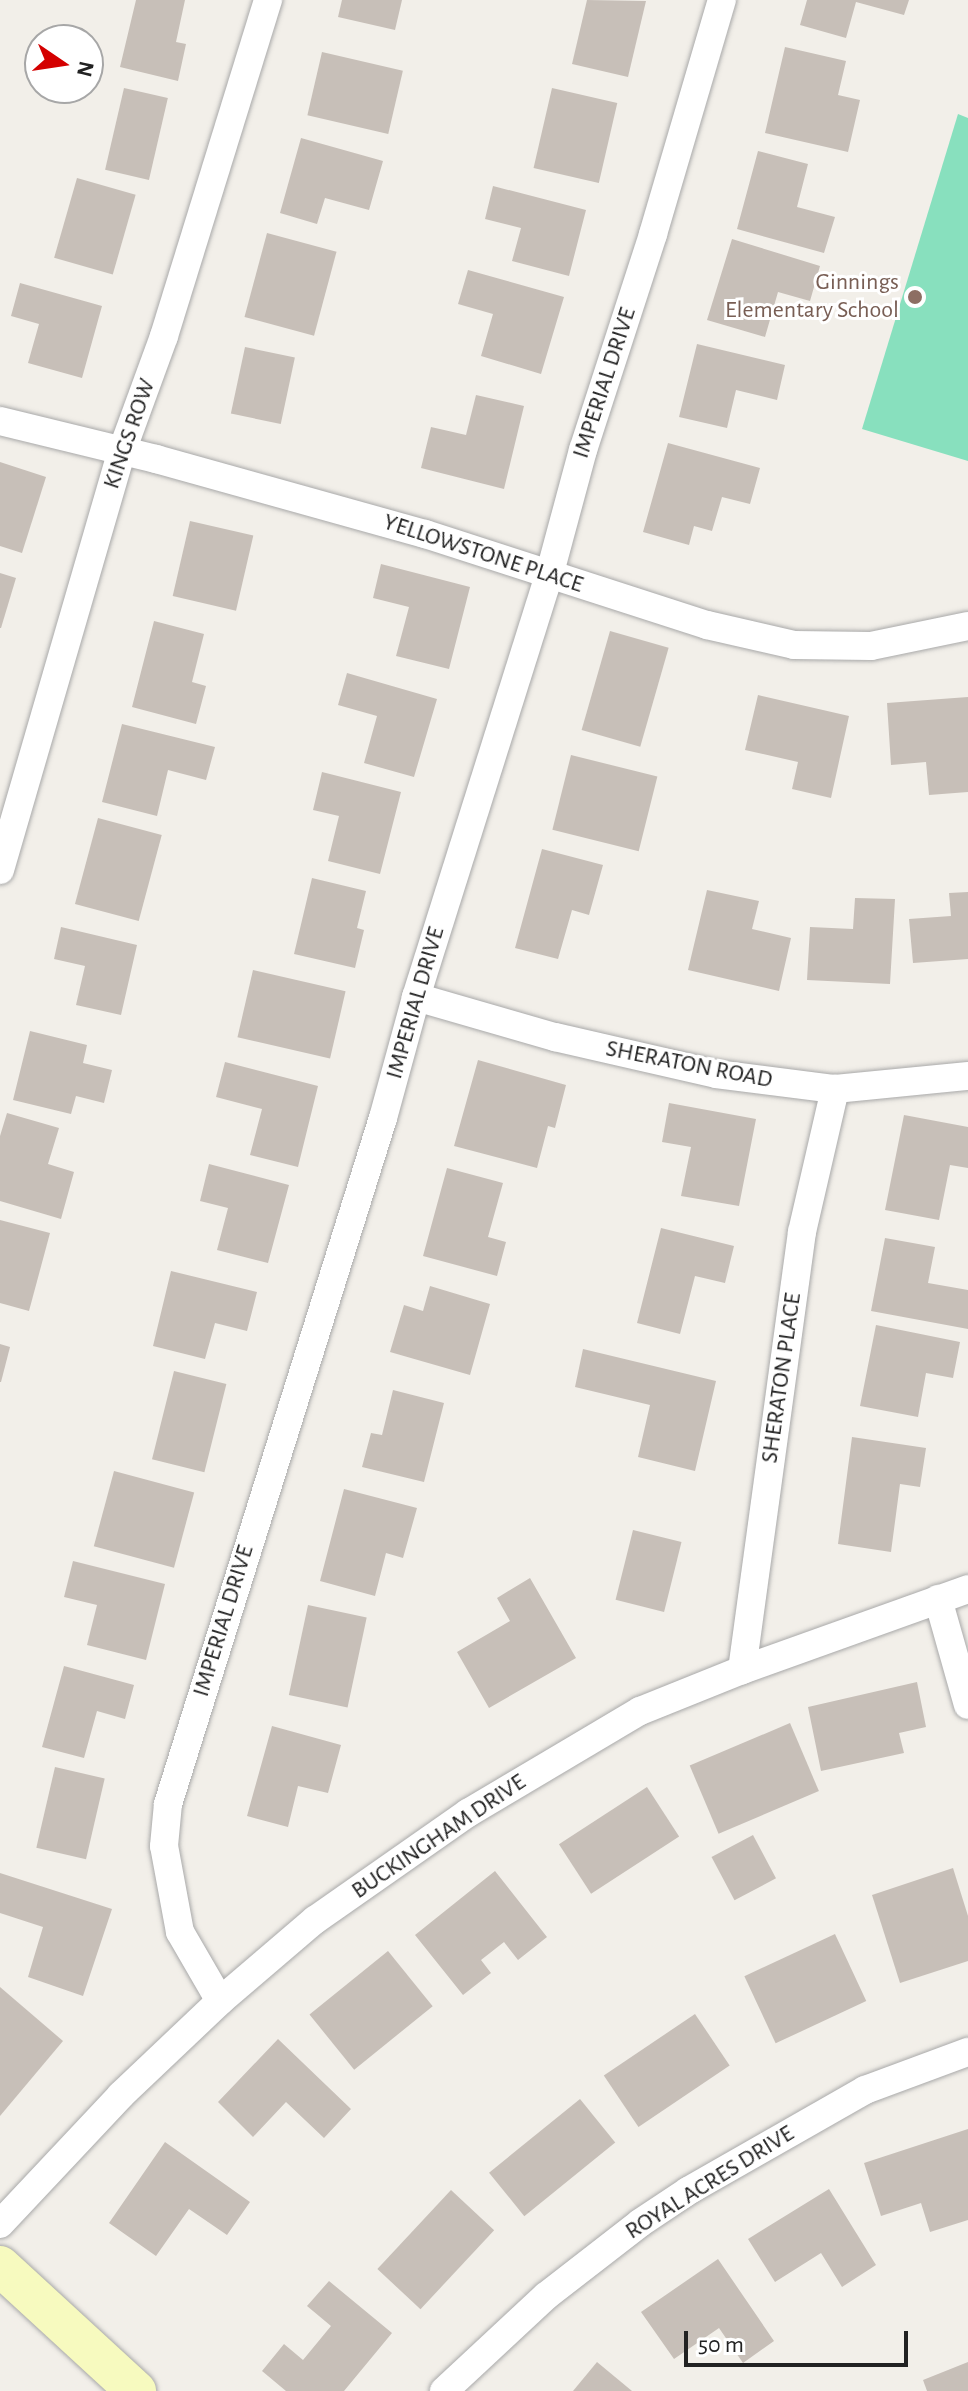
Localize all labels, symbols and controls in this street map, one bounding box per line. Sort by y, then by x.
north arrow [24,24,104,104]
text: N [73,59,98,79]
place label: Ginnings Elementary School [725,269,899,325]
marker: Ginnings Elementary School [906,288,924,306]
street label: IMPERIAL DRIVE [567,304,643,462]
street label: KINGS ROW [98,375,162,493]
street label: YELLOWSTONE PLACE [380,508,586,600]
street label: IMPERIAL DRIVE [381,924,451,1082]
street label: SHERATON ROAD [603,1035,775,1095]
street label: SHERATON PLACE [756,1291,808,1465]
street label: IMPERIAL DRIVE [187,1542,261,1700]
street label: BUCKINGHAM DRIVE [347,1768,531,1906]
street label: ROYAL ACRES DRIVE [621,2120,799,2246]
scale bar [688,2315,912,2365]
text: 50 m [698,2333,744,2357]

